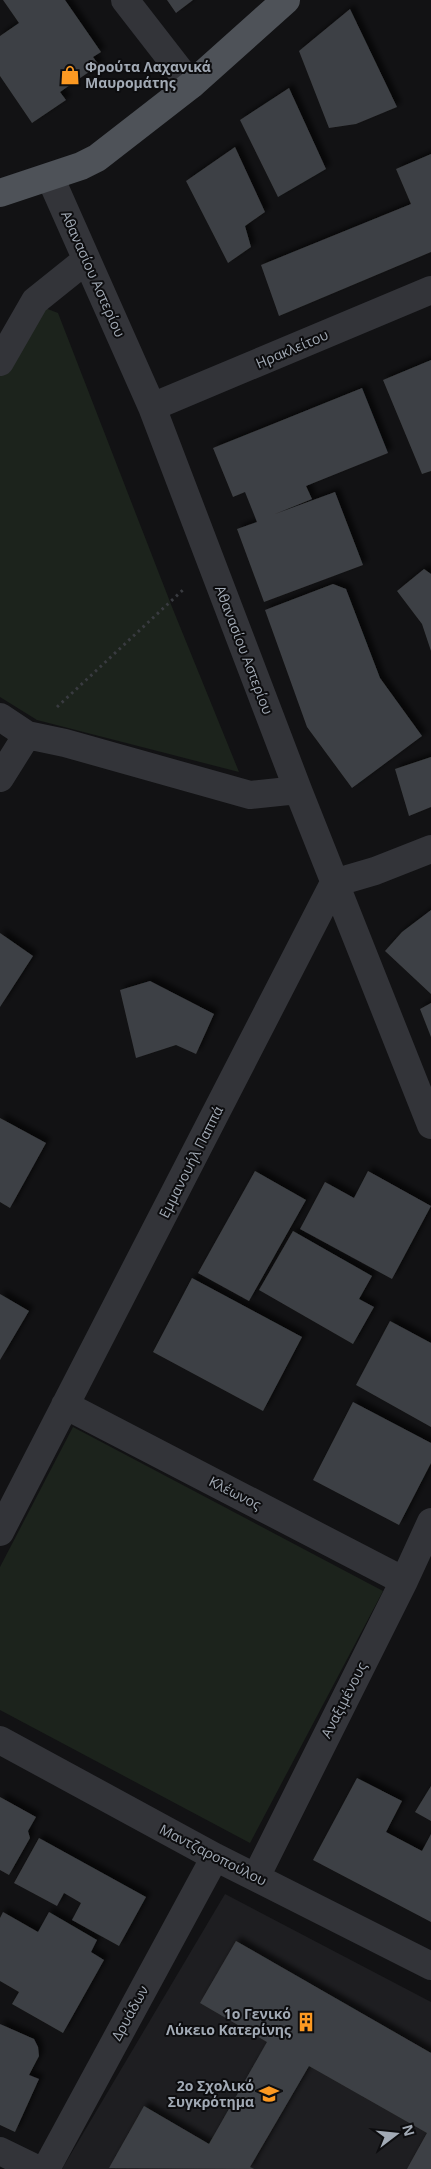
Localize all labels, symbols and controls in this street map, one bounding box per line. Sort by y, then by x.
place label: Φρούτα Λαχανικά Μαυρομάτης [85,57,211,92]
shop icon: Φρούτα Λαχανικά Μαυρομάτης [59,64,81,86]
street label: Αθανασίου Αστερίου [57,208,130,340]
street label: Ηρακλείτου [253,325,331,372]
street label: Αθανασίου Αστερίου [211,583,278,717]
street label: Εμμανουήλ Παππά [154,1102,227,1221]
street label: Κλέωνος [206,1471,265,1514]
street label: Αναξιμένους [316,1658,371,1741]
street label: Μαντζαροπούλου [156,1819,270,1890]
street label: Δρυάδων [107,1982,153,2044]
place label: 1ο Γενικό Λύκειο Κατερίνης [166,2004,291,2039]
building icon: 1ο Γενικό Λύκειο Κατερίνης [295,2011,317,2033]
place label: 2ο Σχολικό Συγκρότημα [168,2076,254,2111]
school or university icon: 2ο Σχολικό Συγκρότημα [258,2083,280,2105]
north arrow [371,2109,421,2159]
text: N [398,2122,420,2138]

